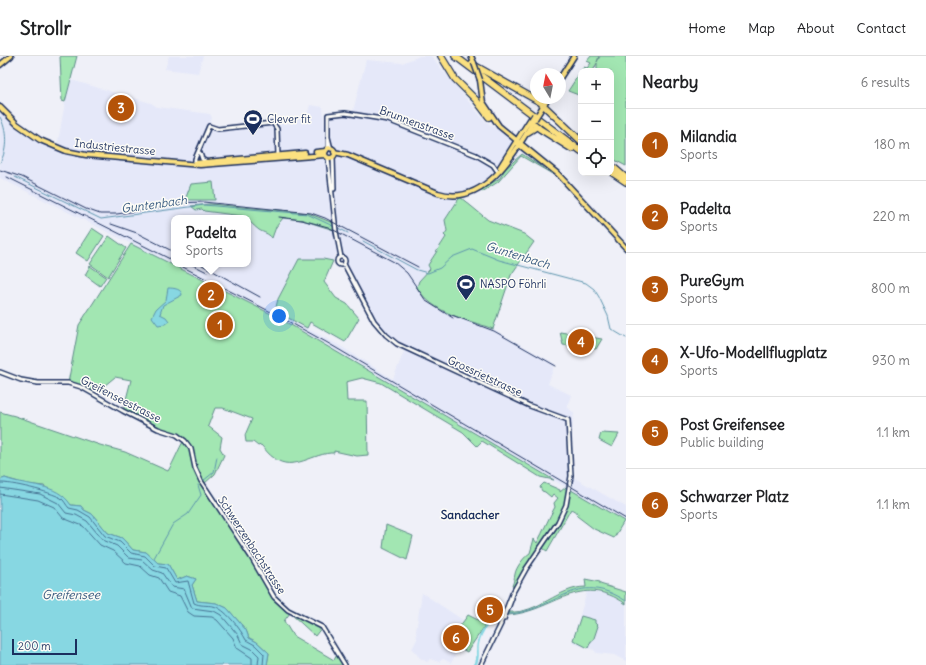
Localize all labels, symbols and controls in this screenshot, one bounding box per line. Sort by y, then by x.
text: Strollr [20,16,71,40]
text: Home [688,19,726,37]
text: Map [748,19,775,37]
text: About [797,19,835,37]
text: Contact [857,19,906,37]
north arrow [530,68,566,104]
map controls [578,68,614,176]
button: + [578,68,614,104]
text: Nearby [642,71,698,93]
text: 6 results [861,74,910,91]
pin: 3 [108,93,134,123]
street label: Brunnenstrasse [378,103,456,143]
button: − [578,104,614,140]
sports icon: Clever fit [242,108,264,136]
place label: Clever fit [267,112,311,126]
text: Milandia [680,127,737,146]
street label: Industriestrasse [74,136,156,158]
text: 1 [652,136,658,153]
text: 180 m [874,136,910,153]
button: locate [578,140,614,176]
text: Sports [680,146,718,163]
water label: Guntenbach [120,192,189,216]
text: Padelta [680,199,731,218]
text: 2 [651,208,659,225]
text: 220 m [873,208,910,225]
popup [171,215,251,267]
text: Sports [680,218,718,235]
text: Padelta [186,223,236,242]
water label: Guntenbach [484,238,553,272]
text: Sports [186,242,223,259]
text: PureGym [680,271,744,290]
sports icon: NASPO Föhrli [455,273,477,301]
place label: NASPO Föhrli [480,277,546,291]
pin: 2 [198,280,224,310]
text: 3 [651,280,659,297]
text: 800 m [871,280,910,297]
text: Sports [680,290,718,307]
your location [269,306,289,326]
pin: 1 [207,310,233,340]
pin: 4 [568,327,594,357]
text: X-Ufo-Modellflugplatz [680,343,827,362]
text: 4 [651,352,659,369]
text: 930 m [872,352,910,369]
street label: Grossrietstrasse [446,353,524,399]
text: Sports [680,362,718,379]
street label: Greifenseestrasse [78,373,164,425]
text: Post Greifensee [680,415,785,434]
text: 5 [651,424,659,441]
text: 1.1 km [876,424,910,441]
text: Public building [680,434,764,451]
text: Schwarzer Platz [680,487,789,506]
street label: Schwerzenbachstrasse [215,493,289,597]
text: 6 [651,496,659,513]
text: 1.1 km [876,496,910,513]
text: Sports [680,506,718,523]
district label: Sandacher [441,507,499,522]
water label: Greifensee [42,587,101,602]
pin: 5 [477,595,503,625]
pin: 6 [443,623,469,653]
scale bar [12,637,77,656]
text: 200 m [18,639,51,653]

